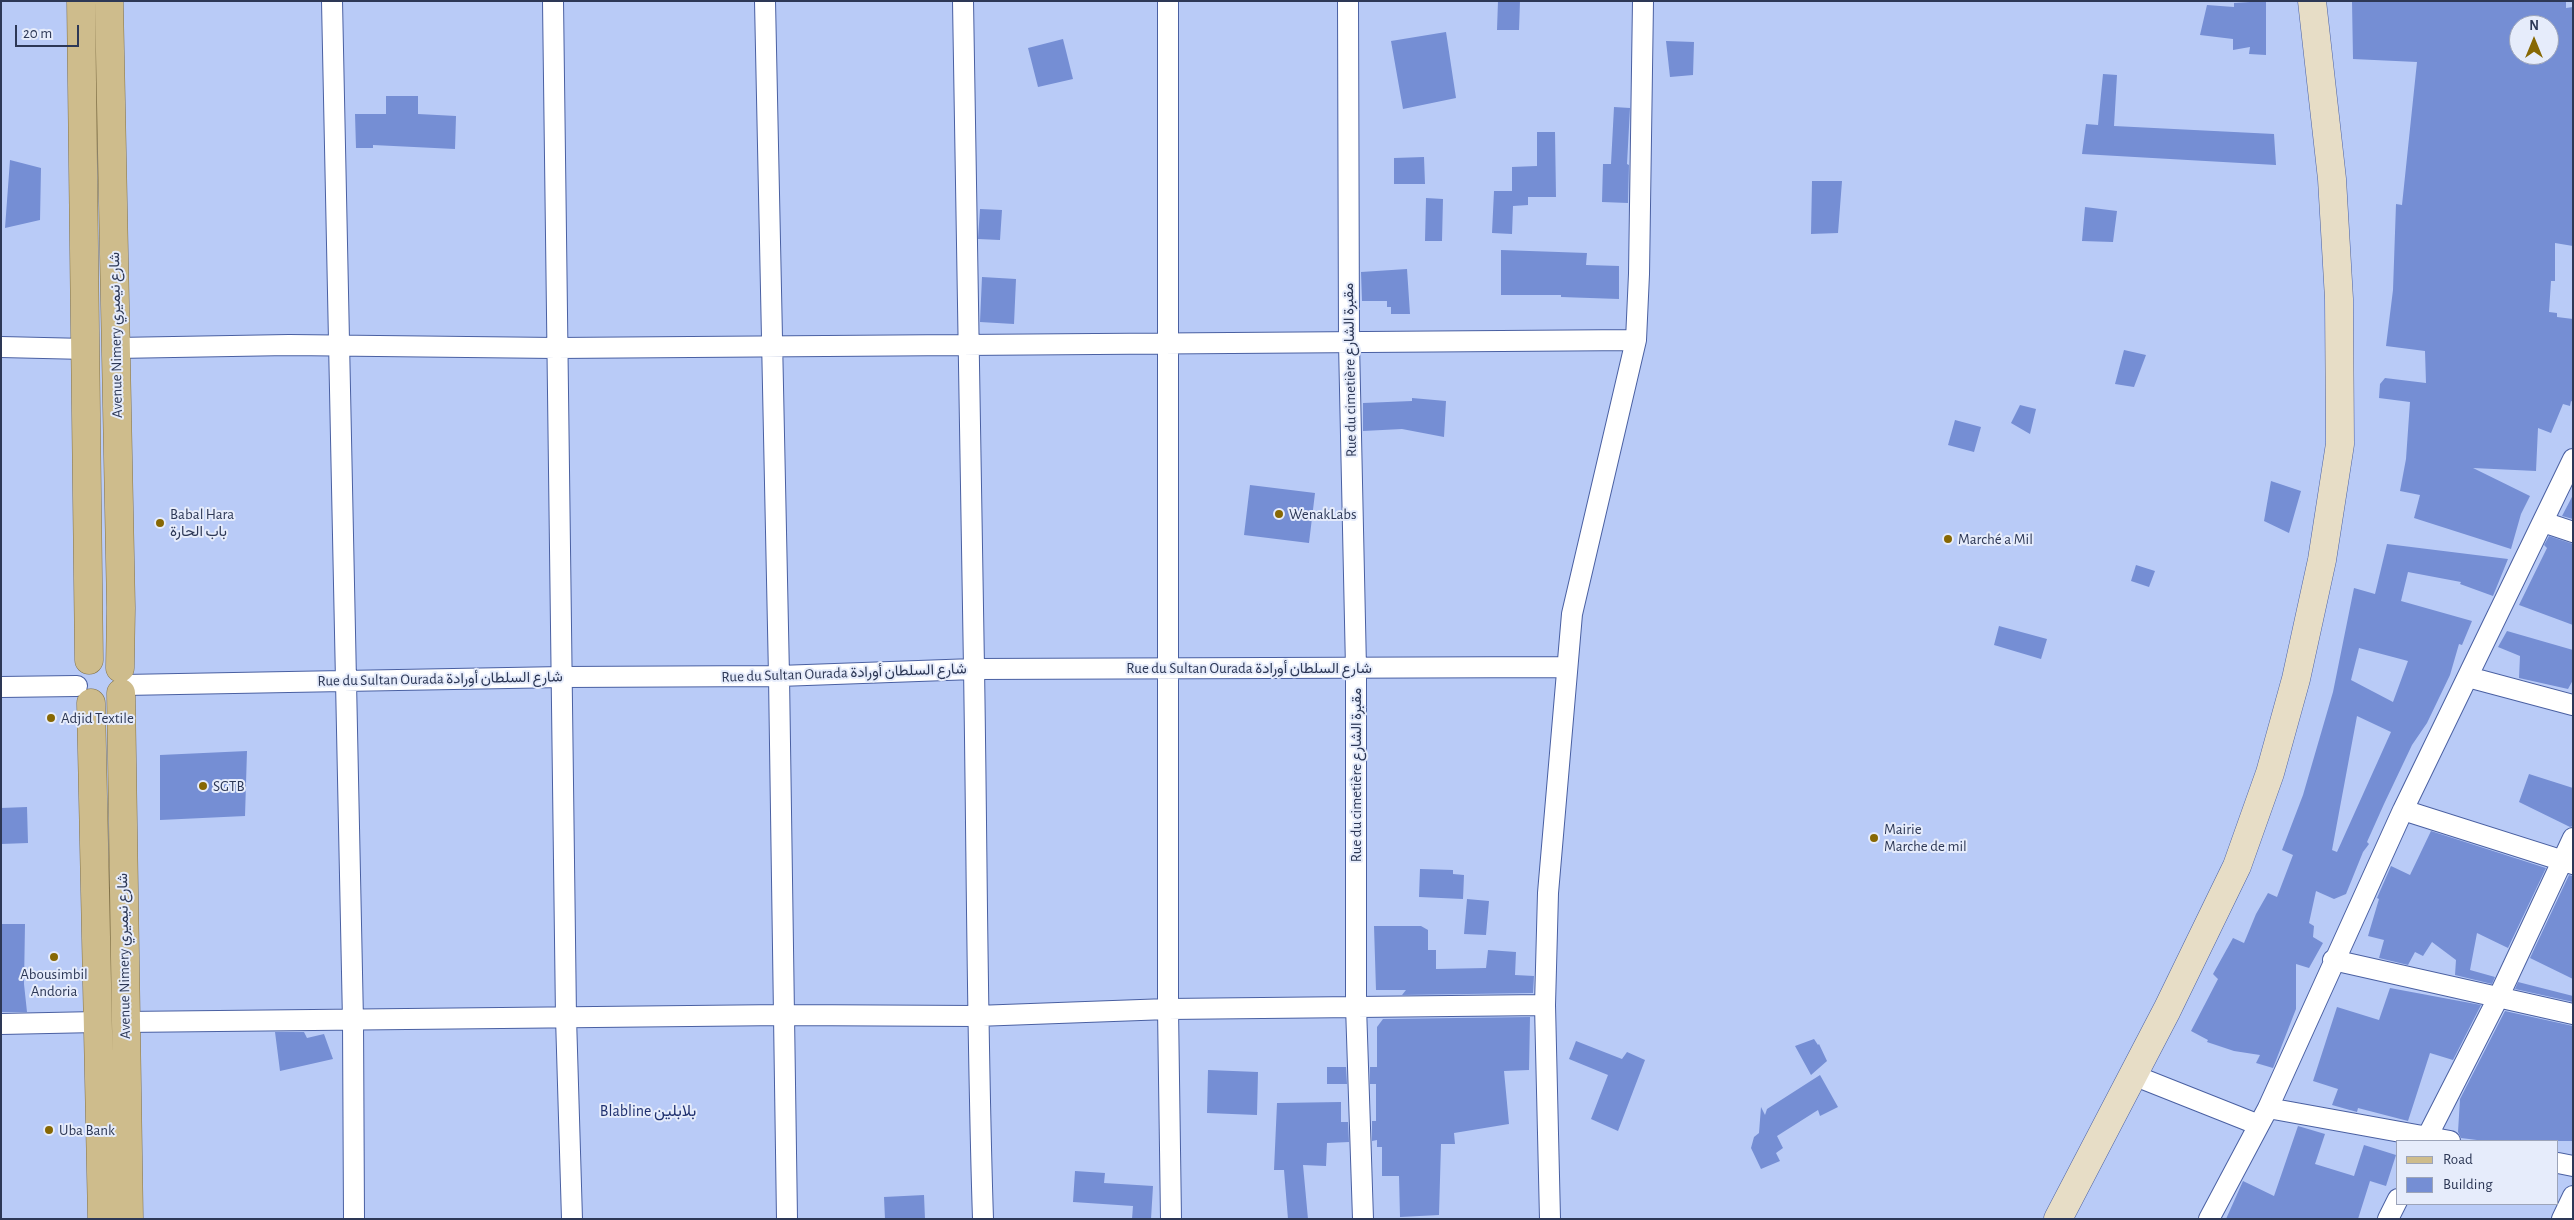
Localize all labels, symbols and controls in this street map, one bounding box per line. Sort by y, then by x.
scale bar [18,15,81,47]
north arrow [2509,15,2559,65]
text: N [2529,19,2539,33]
text: 20 m [23,26,52,41]
street label: Avenue Nimery شارع نيميري [106,252,126,418]
street label: Rue du cimetière مقبرة الشارع [1339,283,1361,457]
place label: Babal Hara باب الحارة [170,505,234,540]
place label: WenakLabs [1289,505,1357,523]
marker: WenakLabs [1273,508,1285,520]
marker: Babal Hara باب الحارة [154,517,166,529]
place label: Marché a Mil [1958,530,2033,548]
marker: Marché a Mil [1942,533,1954,545]
street label: Rue du Sultan Ourada شارع السلطان أورادة [1126,659,1372,677]
street label: Rue du Sultan Ourada شارع السلطان أورادة [721,660,967,686]
street label: Rue du Sultan Ourada شارع السلطان أورادة [317,668,563,690]
street label: Rue du cimetière مقبرة الشارع [1347,688,1365,862]
place label: Adjid Textile [61,709,134,727]
marker: Adjid Textile [45,712,57,724]
place label: SGTB [213,777,244,795]
marker: SGTB [197,780,209,792]
place label: Mairie Marche de mil [1884,820,1967,855]
marker: Mairie Marche de mil [1868,832,1880,844]
street label: Avenue Nimery شارع نيميري [114,873,134,1039]
marker: Abousimbil Andoria [48,951,60,963]
place label: Abousimbil Andoria [20,965,88,1000]
district label: Blabline بلابلين [600,1101,696,1121]
place label: Uba Bank [59,1121,115,1139]
marker: Uba Bank [43,1124,55,1136]
legend [2396,1140,2559,1205]
text: Road [2443,1152,2473,1167]
text: Building [2443,1177,2493,1192]

